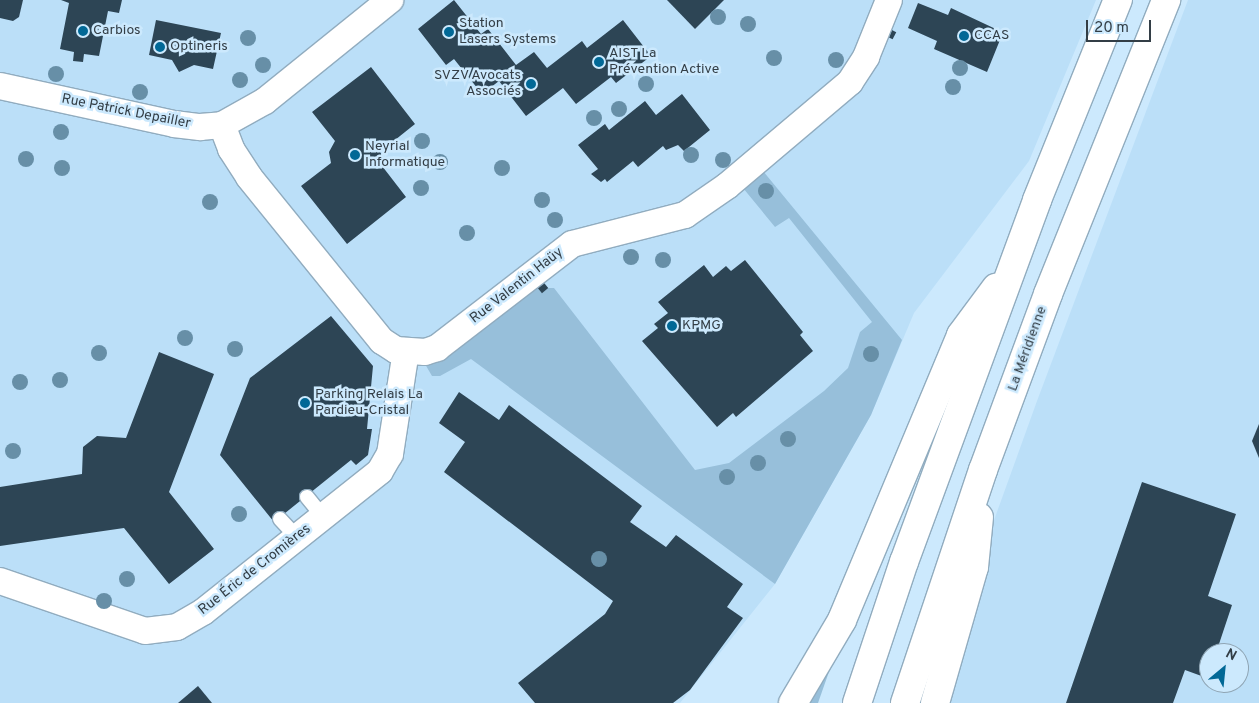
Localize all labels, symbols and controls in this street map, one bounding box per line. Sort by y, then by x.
scale bar [1089,10,1154,42]
place label: Station Lasers Systems [459,16,556,48]
text: 20 m [1094,19,1129,38]
place label: Carbios [93,23,141,39]
marker: Carbios [77,25,89,37]
marker: Station Lasers Systems [443,26,455,38]
place label: CCAS [974,28,1009,44]
marker: CCAS [958,30,970,42]
place label: Optineris [170,39,228,55]
marker: Optineris [154,41,166,53]
place label: AIST La Prévention Active [609,46,720,78]
marker: AIST La Prévention Active [593,56,605,68]
place label: SVZV Avocats Associés [433,68,521,100]
marker: SVZV Avocats Associés [525,78,537,90]
street label: Rue Patrick Depailler [60,91,192,133]
place label: Neyrial Informatique [365,139,445,172]
marker: Neyrial Informatique [349,149,361,161]
street label: Rue Valentin Haüy [467,244,567,328]
street label: La Méridienne [1005,304,1051,394]
place label: KPMG [682,318,721,334]
marker: KPMG [666,320,678,332]
place label: Parking Relais La Pardieu-Cristal [315,387,423,420]
marker: Parking Relais La Pardieu-Cristal [299,397,311,409]
street label: Rue Éric de Cromières [196,521,314,619]
north arrow [1199,643,1249,693]
text: N [1222,645,1239,665]

